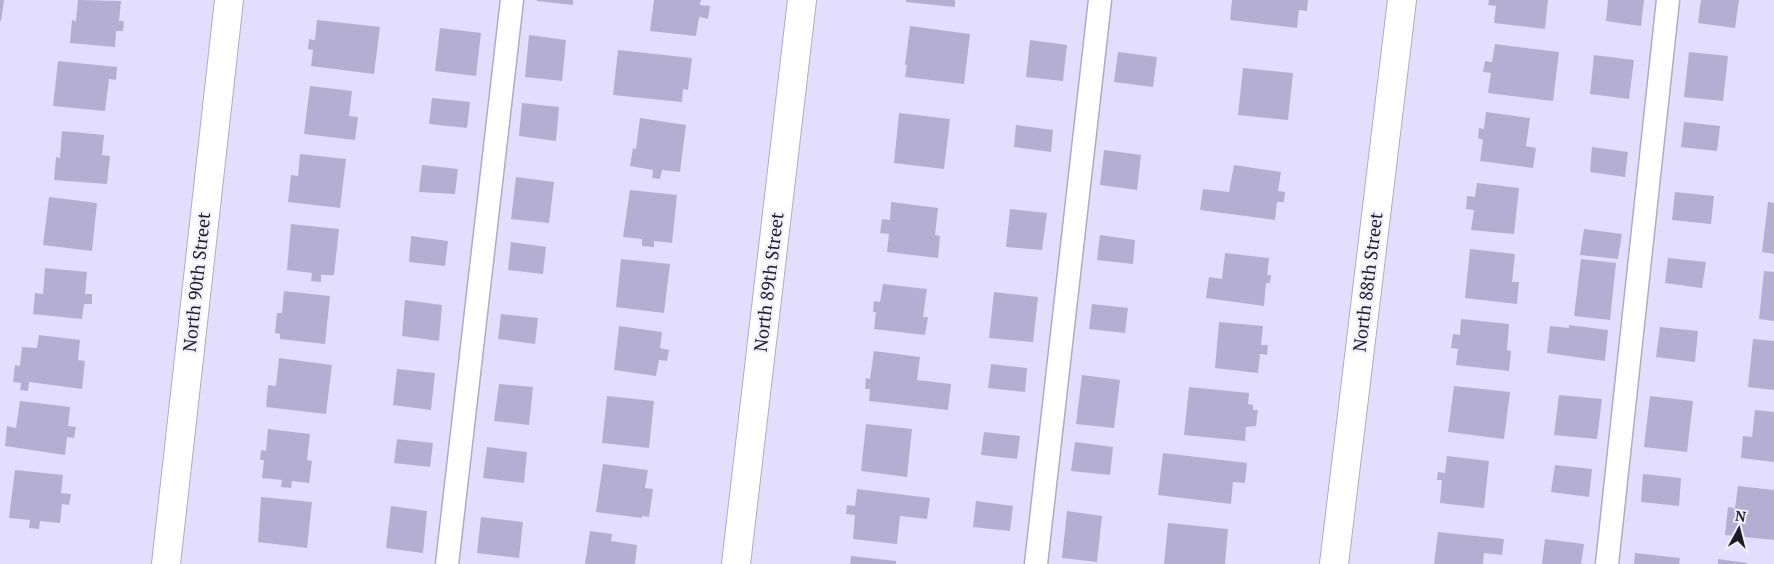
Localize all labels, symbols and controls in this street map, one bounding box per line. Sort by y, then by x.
street label: North 90th Street [177,210,215,353]
street label: North 89th Street [748,210,789,353]
street label: North 88th Street [1347,210,1388,353]
north arrow [1714,504,1764,554]
text: N [1734,506,1747,526]

